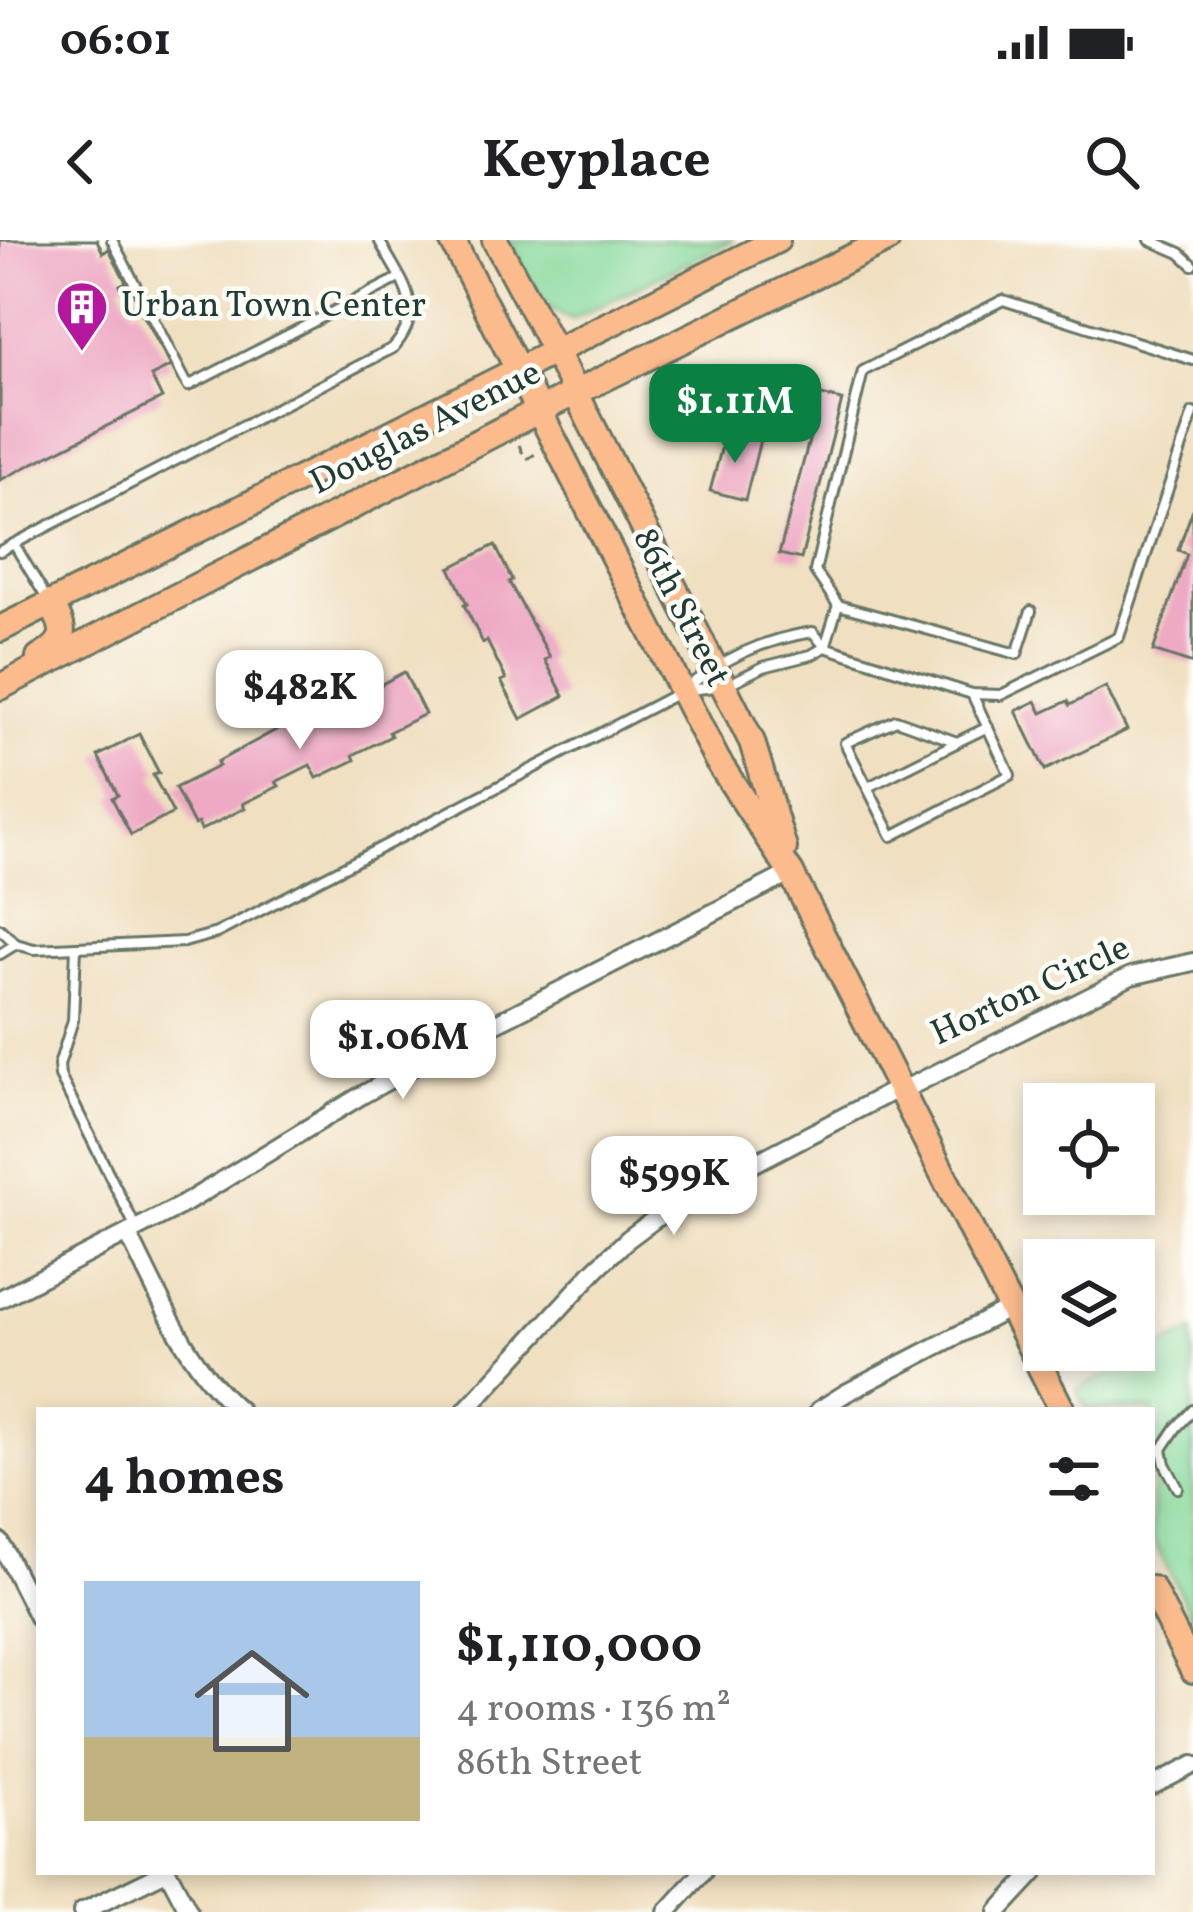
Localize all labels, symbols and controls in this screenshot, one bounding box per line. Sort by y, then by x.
text: 06:01 [60,11,171,74]
text: Keyplace [482,125,711,200]
icon: back [48,129,114,195]
icon: search [1079,129,1145,195]
building icon: Urban Town Center [54,279,110,353]
place label: Urban Town Center [121,282,426,332]
street label: Douglas Avenue [302,349,550,509]
pin: $1.11M [637,364,833,466]
text: $1.11M [676,376,794,430]
street label: 86th Street [619,520,741,696]
pin: $482K [216,650,384,752]
text: $482K [243,662,357,716]
street label: Horton Circle [923,924,1139,1060]
pin: $1.06M [305,1000,501,1102]
text: $1.06M [337,1012,469,1066]
map controls [1023,1083,1155,1371]
button: locate [1023,1083,1155,1215]
pin: $599K [590,1136,758,1238]
text: $599K [618,1148,730,1202]
button: layers [1023,1239,1155,1371]
text: 4 homes [84,1444,285,1515]
icon: filters [1041,1446,1107,1512]
text: $1,110,000 [456,1612,702,1683]
icon: home [180,1629,324,1773]
text: 4 rooms · 136 m² [456,1683,731,1737]
text: 86th Street [456,1737,643,1791]

